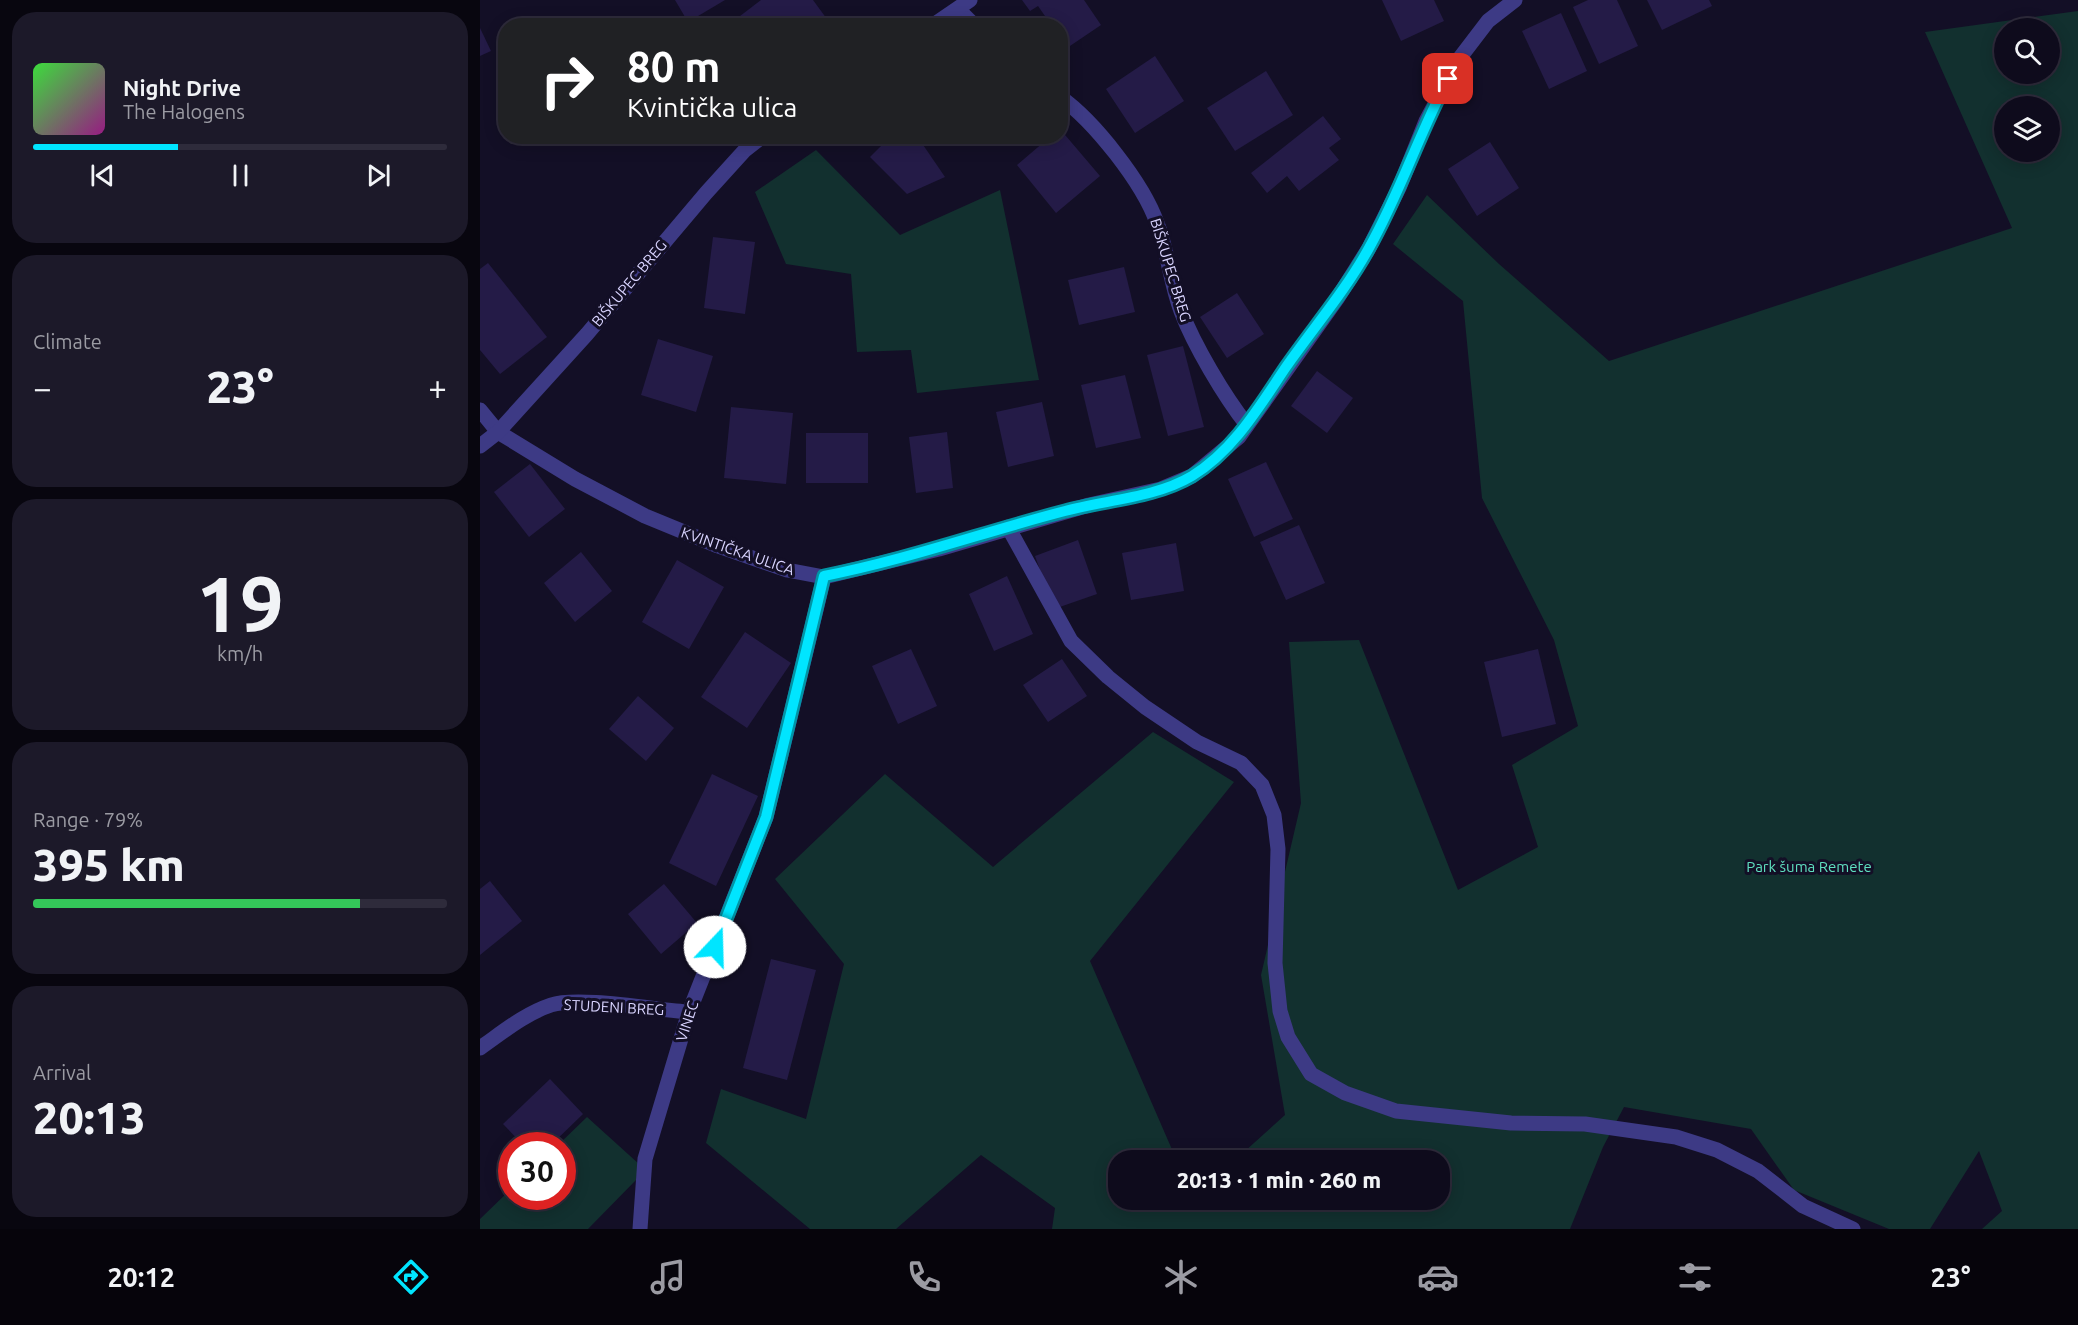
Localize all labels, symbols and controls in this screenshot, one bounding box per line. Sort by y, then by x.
map controls [1994,18,2060,162]
button: search [1994,18,2060,84]
icon: right [528,42,606,120]
text: 80 m [627,43,721,90]
pin [1422,53,1473,104]
icon: arrive [1431,62,1464,95]
text: Night Drive [123,75,241,100]
text: Kvintička ulica [627,92,797,122]
button: layers [1994,96,2060,162]
text: The Halogens [123,100,245,123]
icon: previous [86,159,119,192]
icon: pause [224,159,257,192]
icon: next [362,159,395,192]
street label: BIŠKUPEC BREG [1147,216,1195,324]
street label: BIŠKUPEC BREG [588,236,670,330]
text: Climate [33,330,102,353]
text: 23° [206,361,274,412]
text: − [33,369,52,406]
text: + [428,369,447,406]
street label: KVINTIČKA ULICA [679,524,797,578]
text: 19 [196,559,284,647]
text: km/h [217,642,263,665]
text: Range · 79% [33,808,143,831]
text: 395 km [33,839,185,890]
park label: Park šuma Remete [1746,858,1872,875]
position arrow [683,915,747,979]
street label: STUDENI BREG [563,996,665,1018]
street label: VINEC [673,999,701,1043]
text: Arrival [33,1061,91,1084]
text: 20:13 [33,1092,146,1143]
speed limit sign: 30 [498,1132,576,1210]
text: 20:13 · 1 min · 260 m [1177,1167,1381,1192]
icon: directions [390,1256,432,1298]
icon: music [647,1256,689,1298]
icon: phone [903,1256,945,1298]
icon: climate [1160,1256,1202,1298]
icon: car [1417,1256,1459,1298]
icon: filters [1674,1256,1716,1298]
text: 20:12 [107,1262,175,1292]
text: 23° [1931,1262,1971,1292]

